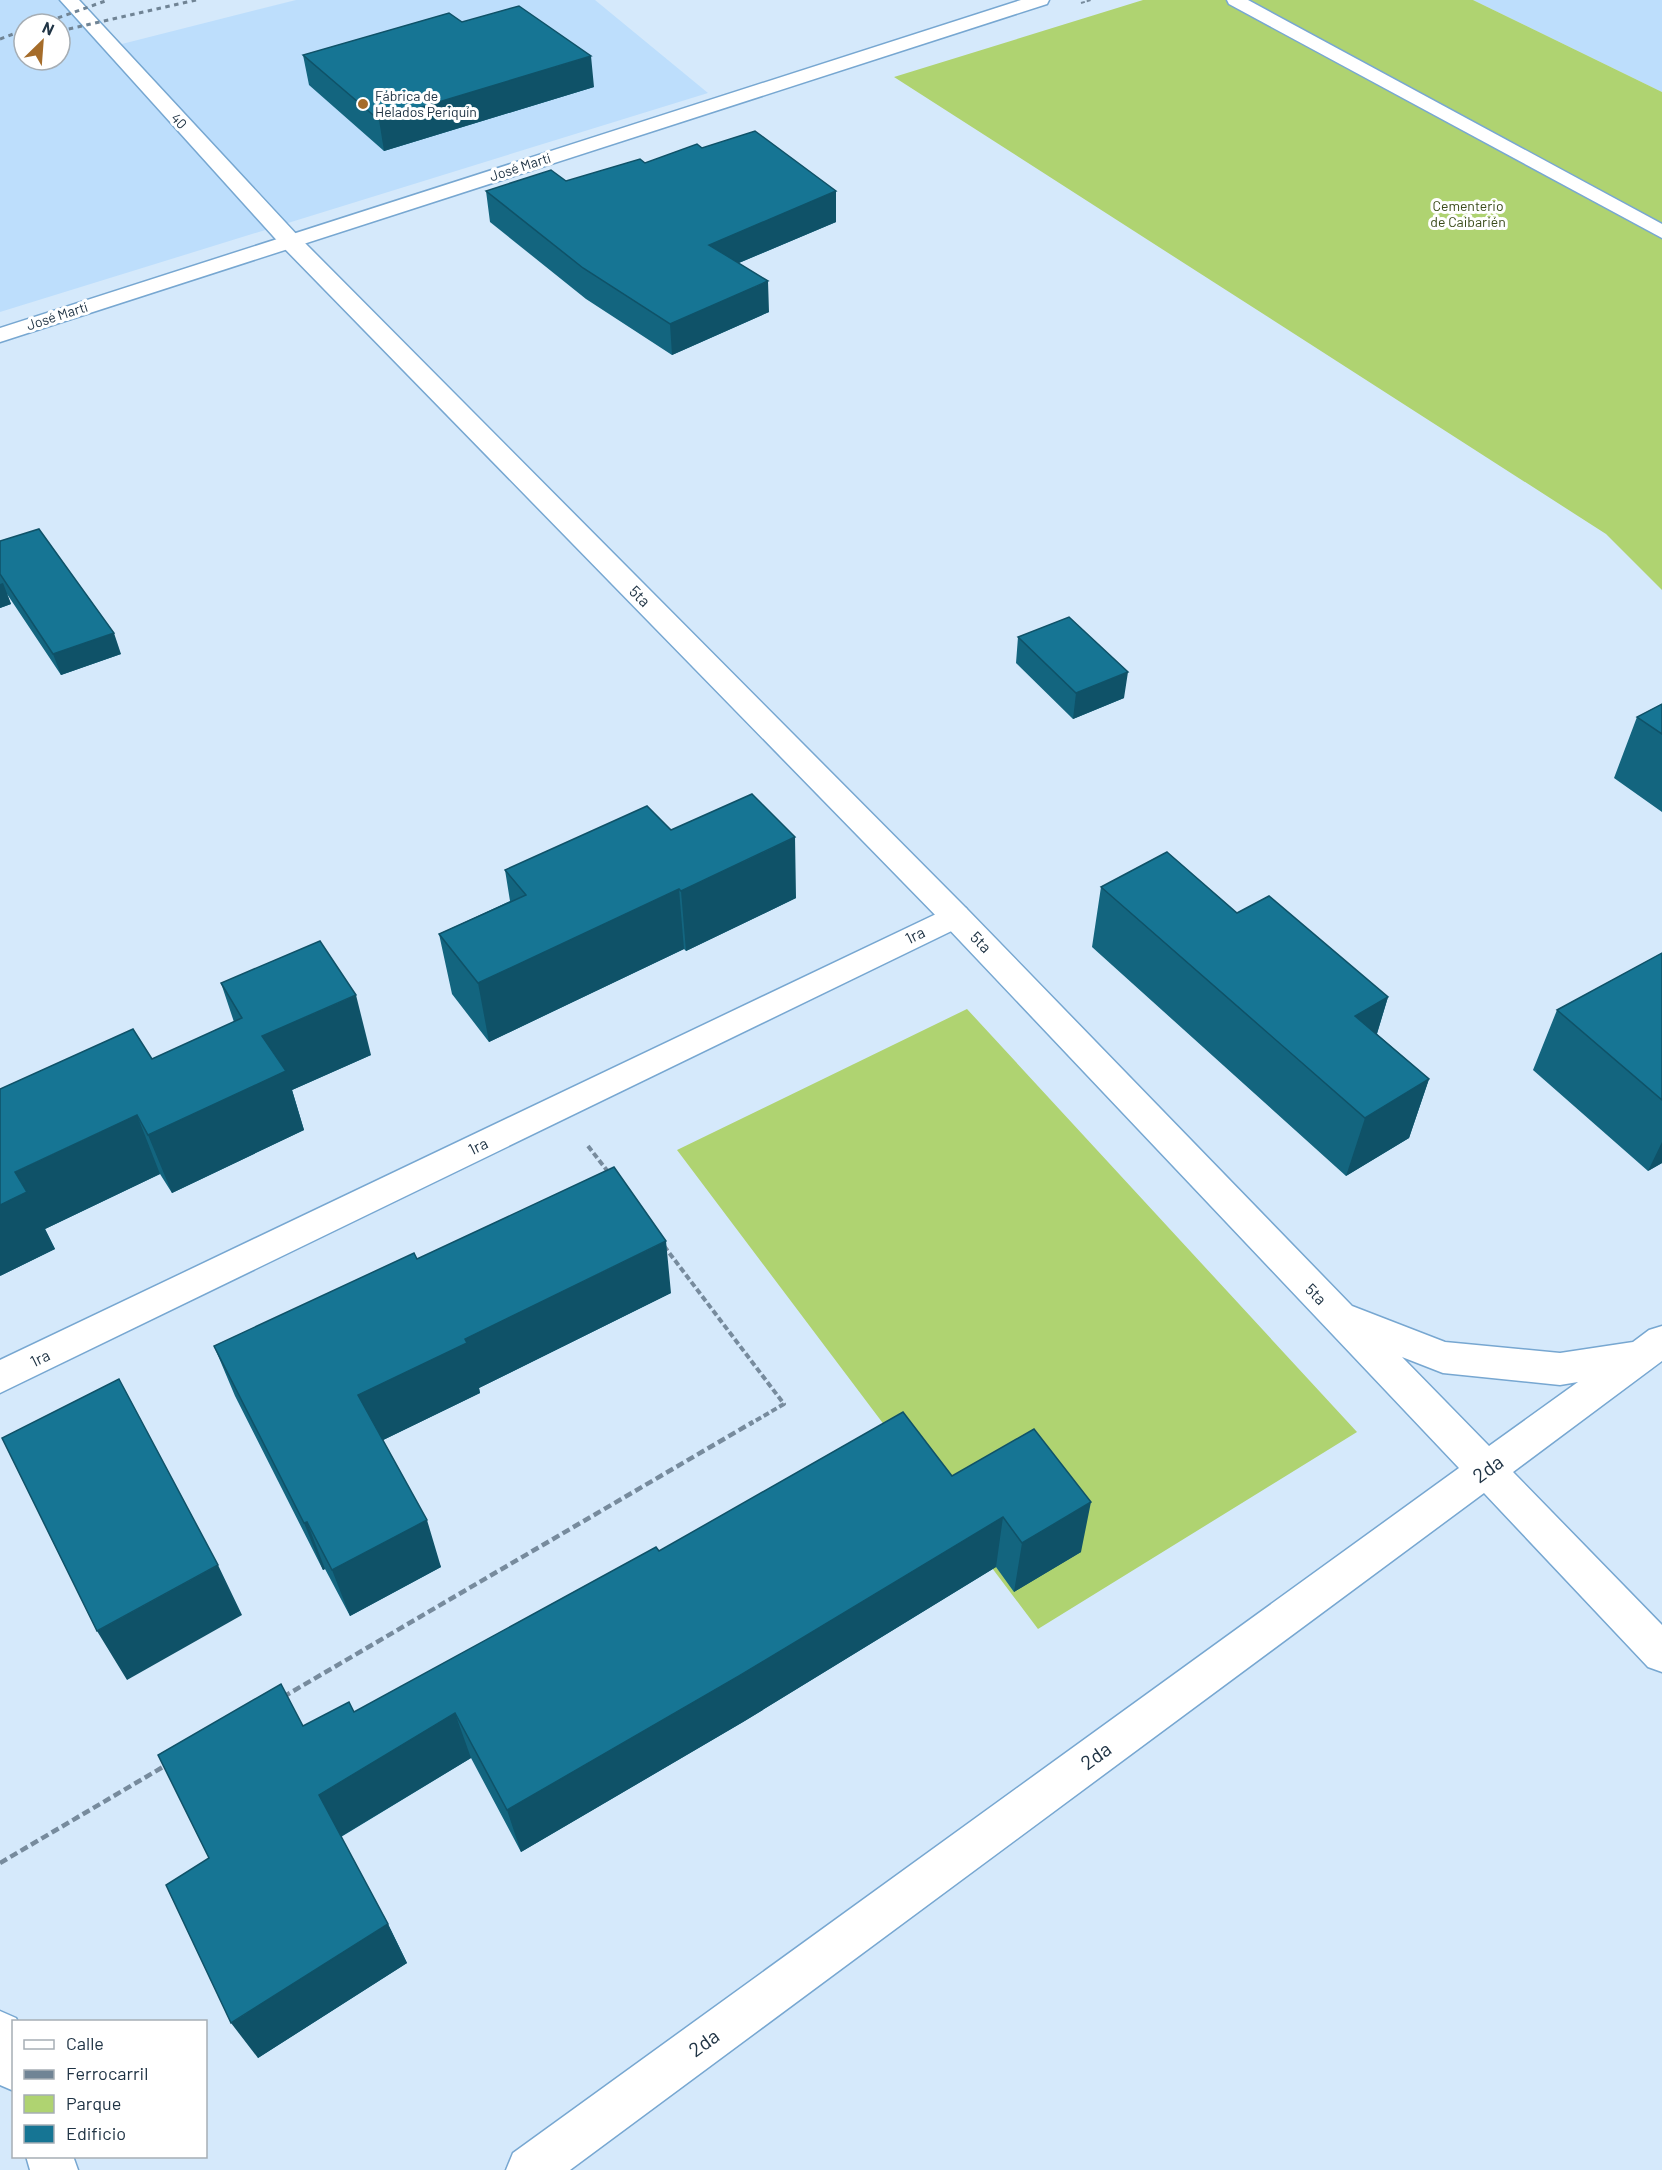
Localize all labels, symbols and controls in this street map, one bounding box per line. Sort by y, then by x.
north arrow [12,12,72,72]
text: N [40,17,57,39]
place label: Fábrica de Helados Periquín [375,87,477,120]
marker: Fábrica de Helados Periquín [356,97,370,111]
street label: 40 [168,109,191,132]
street label: José Martí [487,149,553,184]
park label: Cementerio de Caibarién [1430,197,1506,230]
street label: José Martí [24,298,90,333]
street label: 5ta [626,581,655,610]
street label: 1ra [902,922,928,947]
street label: 5ta [967,927,996,956]
street label: 1ra [465,1133,491,1158]
street label: 5ta [1302,1279,1331,1308]
street label: 1ra [27,1345,53,1370]
street label: 2da [1467,1449,1507,1487]
street label: 2da [1075,1736,1115,1774]
legend [12,2020,207,2158]
street label: 2da [683,2023,723,2061]
text: Calle [66,2032,104,2054]
text: Ferrocarril [66,2062,148,2084]
text: Parque [66,2092,121,2114]
text: Edificio [66,2122,126,2144]

